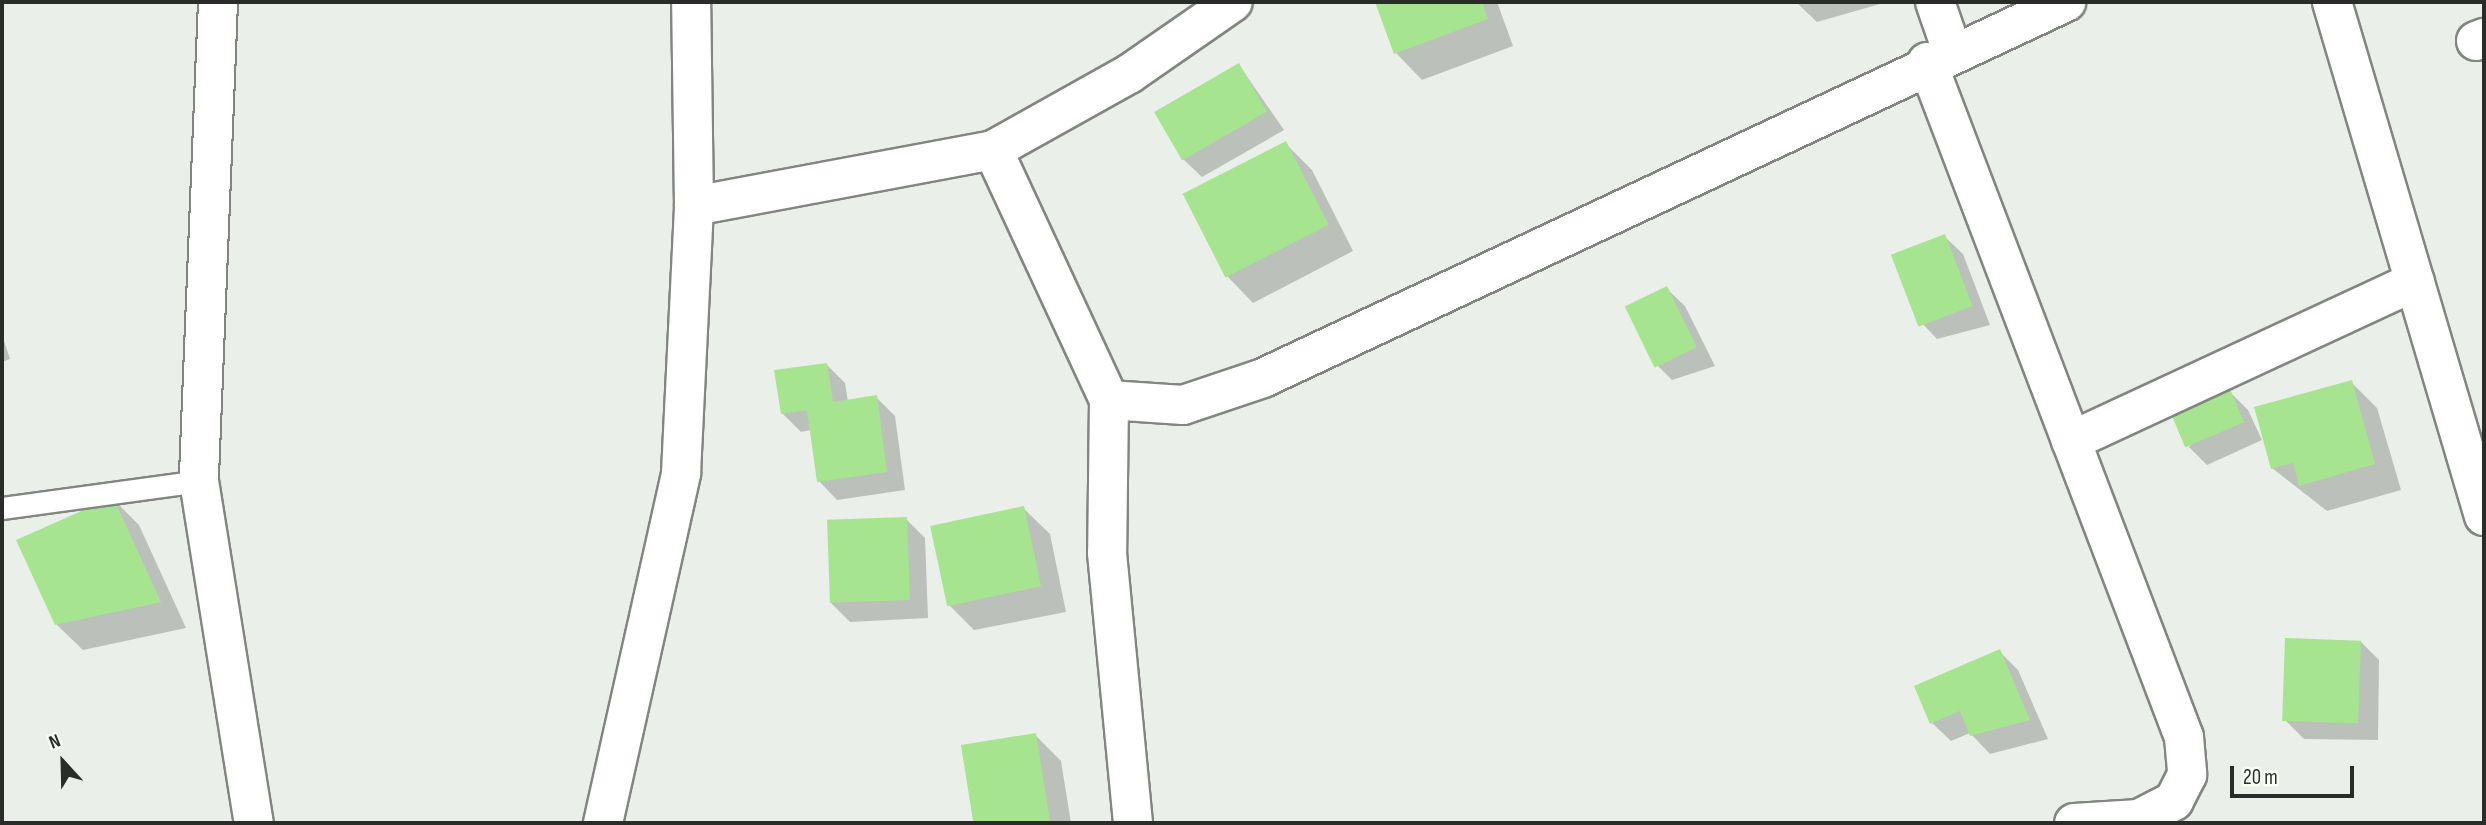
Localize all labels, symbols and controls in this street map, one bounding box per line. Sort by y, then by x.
north arrow [28,727,98,797]
text: N [46,730,64,755]
scale bar [2234,752,2358,796]
text: 20 m [2243,765,2278,790]

